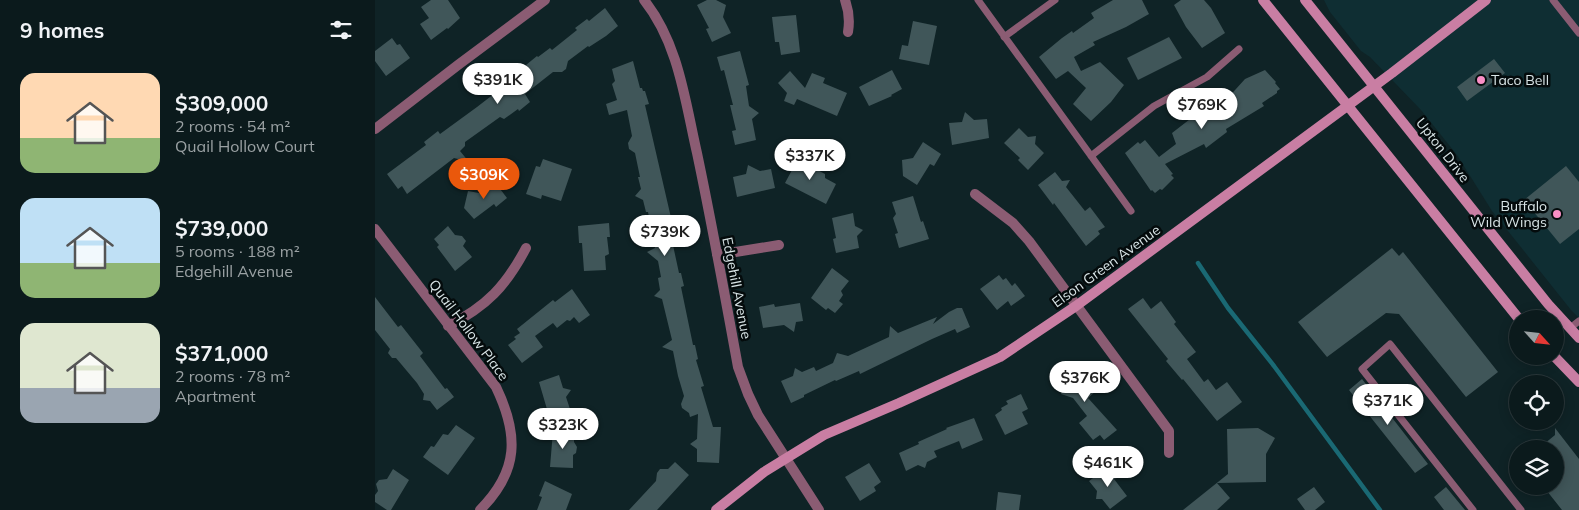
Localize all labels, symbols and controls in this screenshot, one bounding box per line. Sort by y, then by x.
icon: filters [327,16,355,44]
text: 9 homes [20,17,104,43]
pin: $391K [463,62,533,105]
text: $391K [473,69,523,89]
place label: Taco Bell [1491,71,1549,89]
marker: Taco Bell [1475,74,1487,86]
pin: $769K [1167,88,1237,130]
text: $309,000 [175,90,268,116]
icon: home [60,93,120,153]
text: $769K [1177,94,1227,114]
street label: Upton Drive [1412,114,1474,186]
text: 2 rooms · 54 m² [175,116,290,136]
text: Quail Hollow Court [175,136,315,156]
pin: $337K [775,138,845,181]
text: $337K [785,145,835,165]
pin: $309K [449,158,519,200]
text: $309K [459,164,509,184]
place label: Buffalo Wild Wings [1470,197,1547,231]
marker: Buffalo Wild Wings [1551,208,1563,220]
pin: $739K [630,214,700,257]
text: $739,000 [175,215,268,241]
icon: home [60,218,120,278]
text: $739K [640,221,690,241]
street label: Elson Green Avenue [1048,221,1164,311]
street label: Edgehill Avenue [718,236,756,340]
text: 5 rooms · 188 m² [175,241,300,261]
text: Edgehill Avenue [175,261,293,281]
street label: Quail Hollow Place [425,276,513,384]
north arrow [1509,310,1564,365]
map controls [1509,310,1564,495]
text: $371,000 [175,340,268,366]
icon: home [60,343,120,403]
pin: $376K [1050,360,1120,403]
text: 2 rooms · 78 m² [175,366,290,386]
text: $376K [1060,367,1110,387]
button: locate [1509,375,1564,430]
pin: $371K [1353,384,1423,426]
text: Apartment [175,386,256,406]
text: $371K [1363,390,1413,410]
pin: $323K [528,408,598,450]
text: $323K [538,414,588,434]
button: layers [1509,440,1564,495]
pin: $461K [1073,446,1143,488]
text: $461K [1083,452,1133,472]

